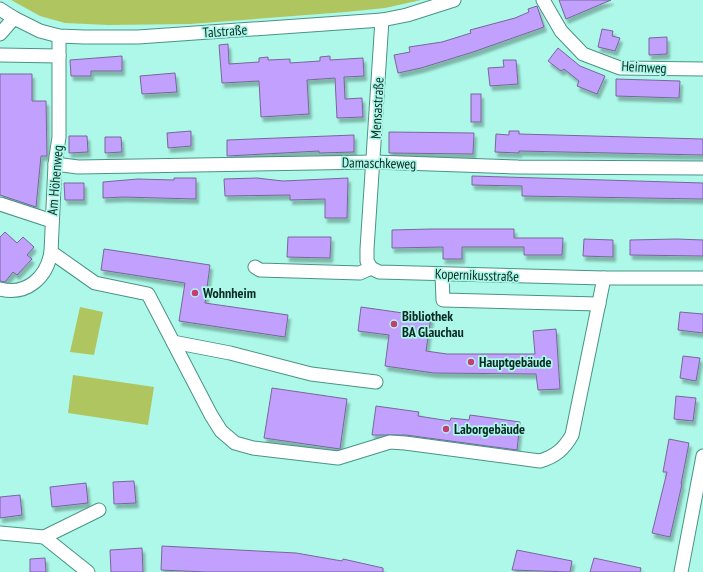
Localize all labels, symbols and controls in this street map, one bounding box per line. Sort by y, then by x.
street label: Talstraße [202,20,248,42]
street label: Heimweg [621,57,667,77]
street label: Mensastraße [366,76,388,139]
street label: Am Höhenweg [43,144,67,216]
street label: Damaschkeweg [342,153,416,173]
street label: Kopernikusstraße [435,265,520,285]
place label: Wohnheim [202,284,256,302]
marker: Wohnheim [190,288,200,298]
place label: Bibliothek BA Glauchau [402,307,464,341]
marker: Bibliothek BA Glauchau [389,319,399,329]
place label: Hauptgebäude [479,353,551,371]
marker: Hauptgebäude [466,357,476,367]
place label: Laborgebäude [454,420,525,438]
marker: Laborgebäude [441,424,451,434]

